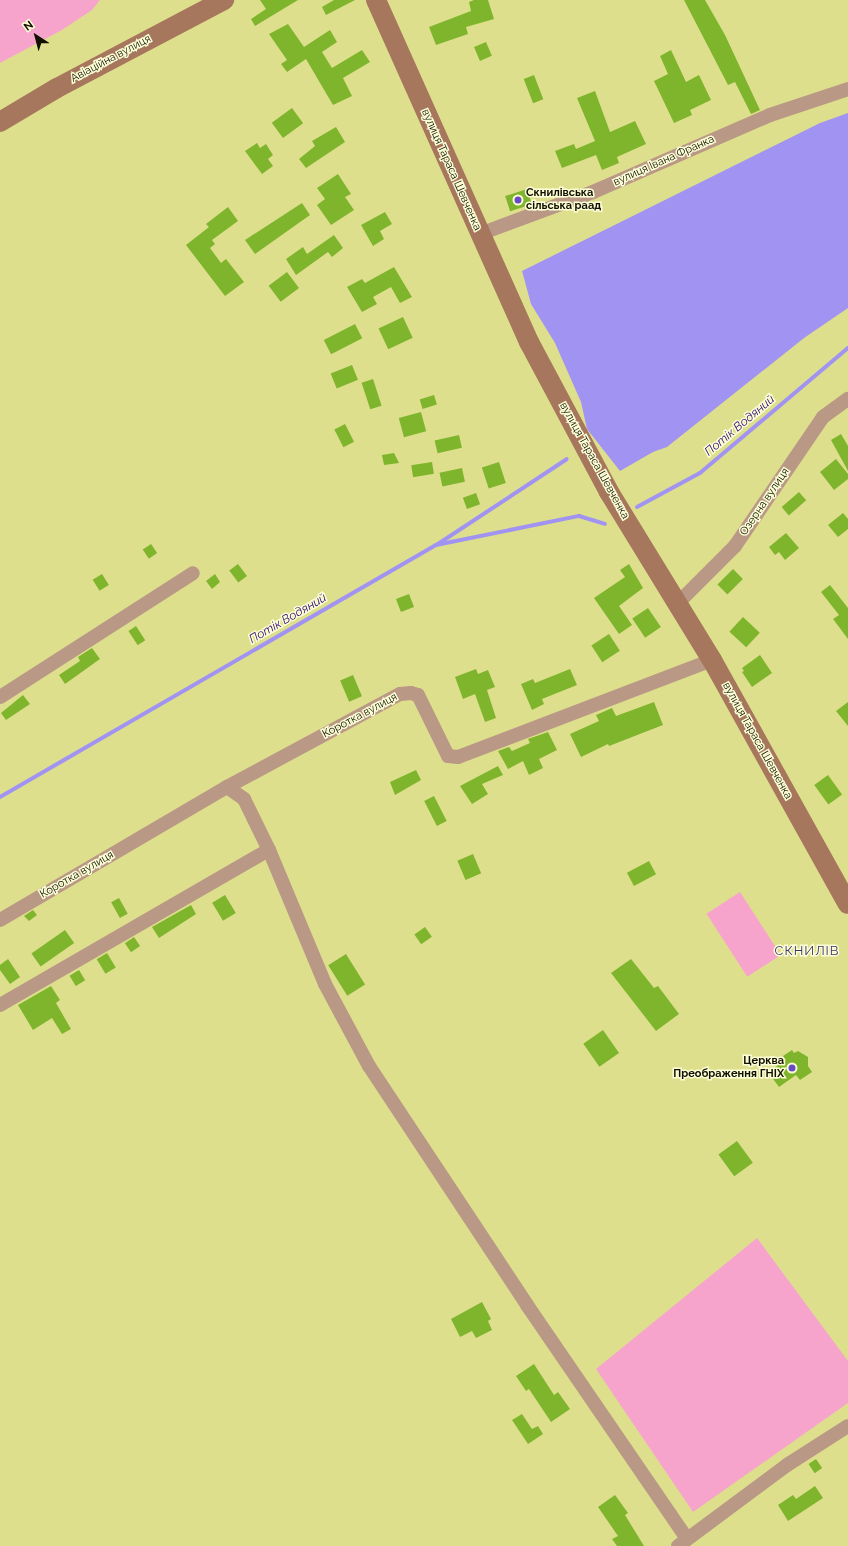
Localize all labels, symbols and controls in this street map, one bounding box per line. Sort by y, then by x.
north arrow [16,16,56,56]
text: N [21,18,36,34]
street label: Авіаційна вулиця [69,32,153,86]
street label: вулиця Тараса Шевченка [418,107,484,233]
street label: вулиця Івана Франка [611,133,717,189]
place label: Скнилівська сільська раад [526,187,601,213]
marker: Скнилівська сільська раад [513,195,523,205]
water label: Потік Водяний [702,393,778,459]
street label: вулиця Тараса Шевченка [556,400,632,522]
street label: Озерна вулиця [738,466,792,538]
water label: Потік Водяний [247,591,329,647]
street label: вулиця Тараса Шевченка [719,680,795,802]
street label: Коротка вулиця [320,691,400,741]
street label: Коротка вулиця [38,849,116,901]
district label: СКНИЛІВ [775,943,839,959]
place label: Церква Преображення ГНІХ [673,1055,784,1081]
marker: Церква Преображення ГНІХ [787,1063,797,1073]

